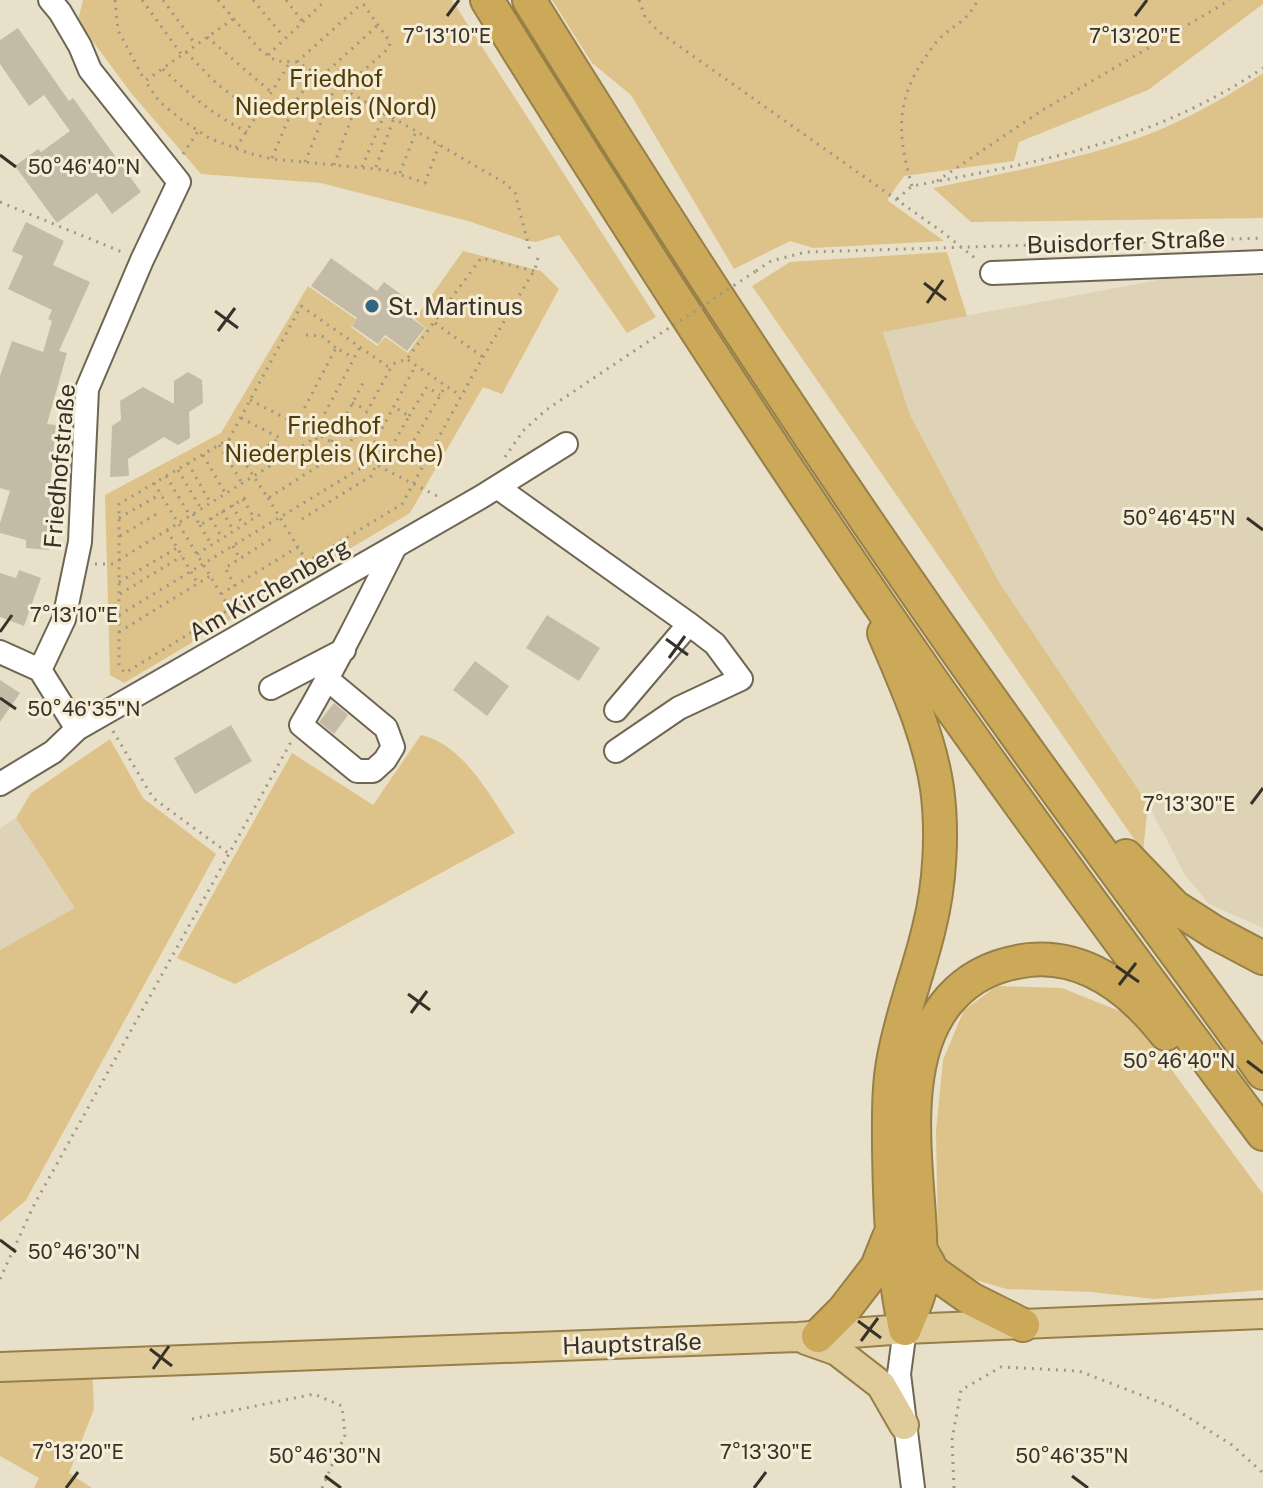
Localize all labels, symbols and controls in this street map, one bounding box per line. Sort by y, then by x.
text: 7°13'10"E [403,24,491,48]
text: 7°13'20"E [1089,24,1181,48]
park label: Friedhof Niederpleis (Nord) [234,64,438,120]
text: 50°46'40"N [28,155,140,179]
street label: Buisdorfer Straße [1026,224,1226,258]
place label: St. Martinus [388,292,523,320]
marker: St. Martinus [363,297,381,315]
street label: Friedhofstraße [38,383,80,549]
park label: Friedhof Niederpleis (Kirche) [224,411,444,467]
text: 50°46'45"N [1122,506,1236,530]
street label: Am Kirchenberg [183,532,355,646]
text: 7°13'10"E [30,603,118,627]
text: 50°46'35"N [27,697,141,721]
text: 7°13'30"E [1143,792,1235,816]
text: 50°46'40"N [1123,1049,1235,1073]
text: 50°46'30"N [28,1240,140,1264]
street label: Hauptstraße [562,1327,702,1359]
text: 7°13'20"E [32,1440,124,1464]
text: 7°13'30"E [720,1440,812,1464]
text: 50°46'30"N [269,1444,381,1468]
text: 50°46'35"N [1015,1444,1129,1468]

